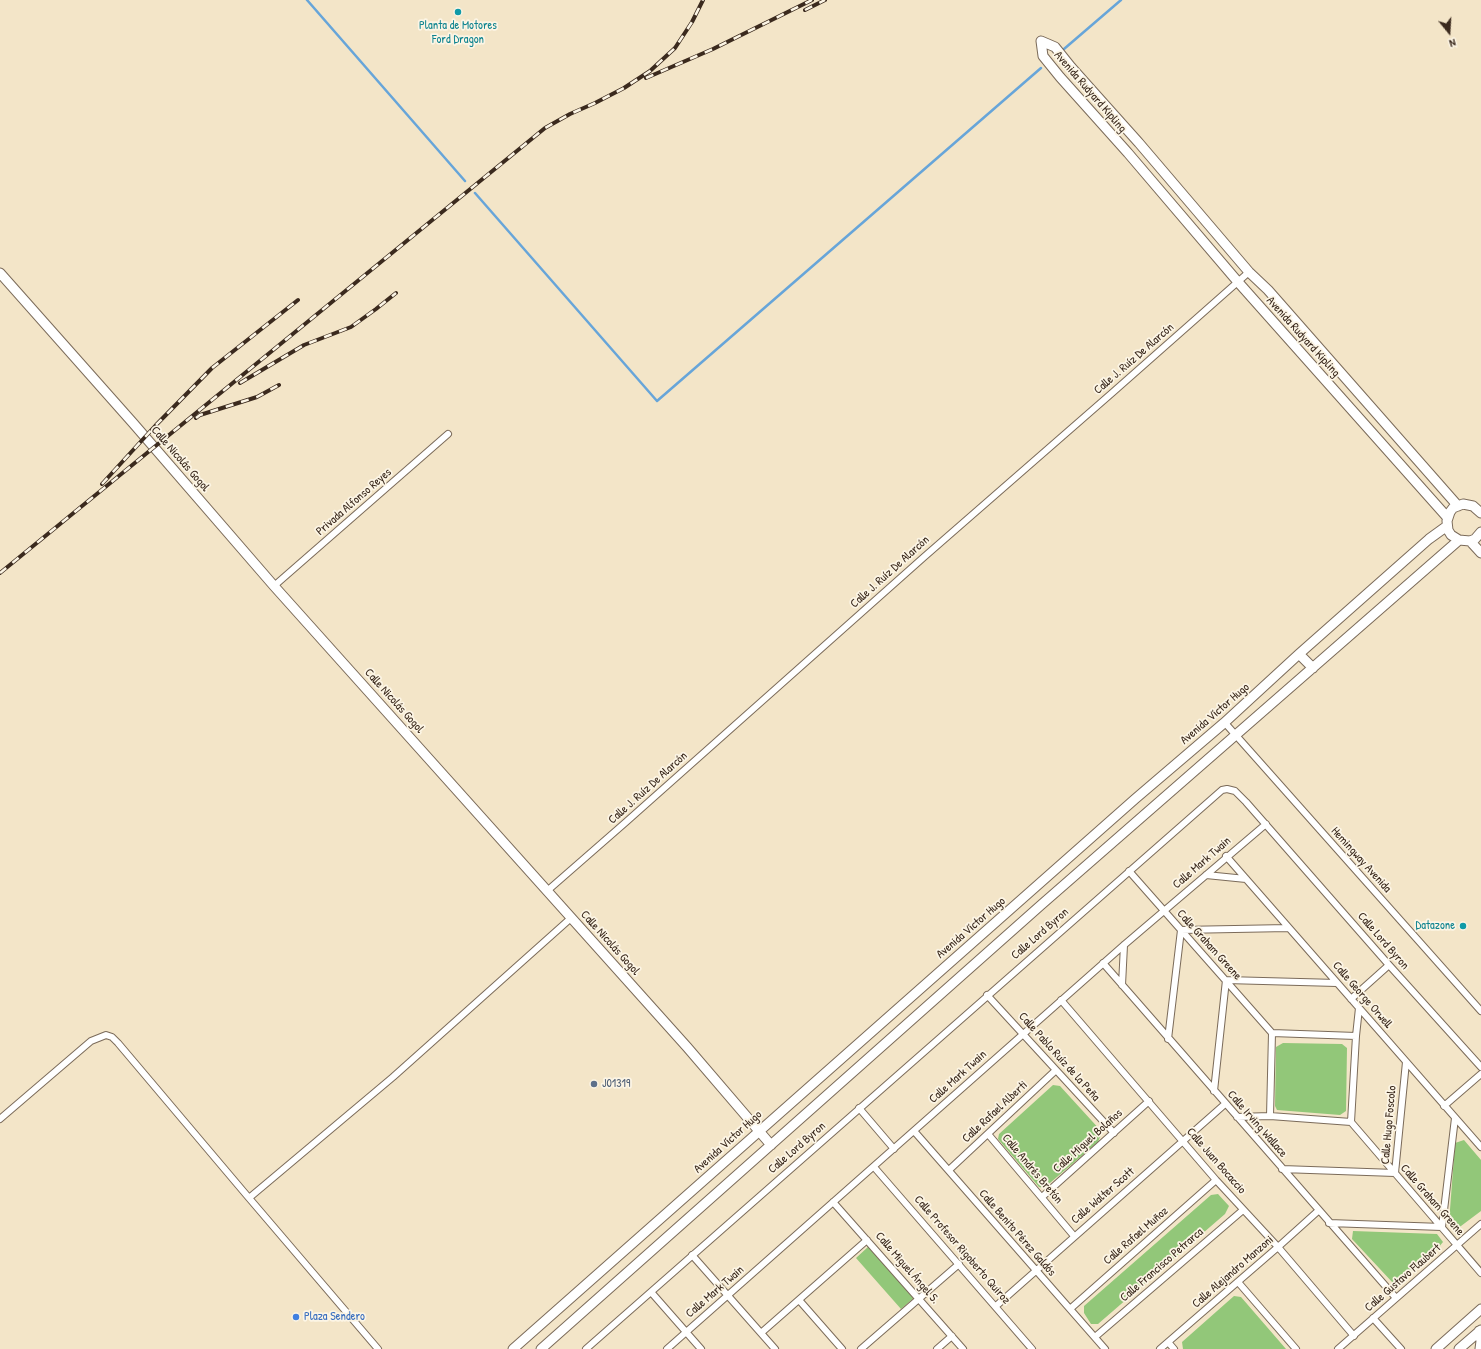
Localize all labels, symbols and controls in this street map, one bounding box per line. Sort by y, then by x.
marker: Planta de Motores Ford Dragon [453,7,463,17]
north arrow [1429,12,1469,52]
place label: Planta de Motores Ford Dragon [419,19,497,47]
text: N [1448,36,1458,51]
street label: Avenida Rudyard Kipling [1051,48,1129,136]
street label: Avenida Rudyard Kipling [1263,294,1343,380]
street label: Calle J. Ruíz De Alarcón [1091,320,1177,398]
street label: Calle Nicolás Gogol [148,423,212,495]
street label: Privada Alfonso Reyes [313,465,395,539]
street label: Calle J. Ruíz De Alarcón [848,533,932,611]
street label: Calle Nicolás Gogol [361,666,427,736]
street label: Avenida Víctor Hugo [1178,680,1252,748]
street label: Calle J. Ruíz De Alarcón [606,749,690,827]
street label: Hemingway Avenida [1328,824,1394,896]
street label: Calle Mark Twain [1170,834,1234,892]
street label: Avenida Víctor Hugo [934,894,1008,962]
street label: Calle Lord Byron [1008,905,1072,963]
street label: Calle Graham Greene [1174,907,1244,983]
street label: Calle Nicolás Gogol [577,908,643,978]
street label: Calle Lord Byron [1354,909,1412,973]
place label: Datazone [1416,919,1455,933]
marker: Datazone [1458,921,1468,931]
street label: Calle George Orwell [1329,959,1395,1031]
street label: Calle Pablo Ruíz de la Peña [1015,1010,1103,1104]
street label: Calle Mark Twain [926,1048,990,1106]
place label: J01319 [602,1077,630,1091]
street label: Calle Rafael Alberti [959,1078,1031,1146]
marker: J01319 [589,1079,599,1089]
street label: Calle Hugo Foscolo [1378,1085,1400,1165]
street label: Calle Irving Wallace [1224,1088,1290,1160]
street label: Calle Miguel Bolaños [1050,1106,1126,1176]
street label: Avenida Víctor Hugo [691,1108,765,1176]
street label: Calle Lord Byron [765,1119,829,1177]
street label: Calle Juan Bocaccio [1183,1125,1249,1197]
street label: Calle Andrés Bretón [999,1131,1065,1207]
street label: Calle Graham Greene [1397,1161,1467,1239]
street label: Calle Walter Scott [1069,1165,1137,1227]
street label: Calle Benito Pérez Galdós [975,1187,1059,1279]
street label: Calle Profesor Rigoberto Quiroz [911,1193,1013,1307]
street label: Calle Rafael Muñoz [1101,1204,1171,1268]
street label: Calle Francisco Petrarca [1117,1225,1207,1305]
street label: Calle Miguel Ángel S. [872,1229,942,1307]
street label: Calle Alejandro Manzoni [1189,1233,1277,1311]
street label: Calle Gustavo Flaubert [1362,1241,1444,1315]
street label: Calle Mark Twain [683,1263,747,1321]
place label: Plaza Sendero [304,1310,365,1324]
marker: Plaza Sendero [291,1312,301,1322]

